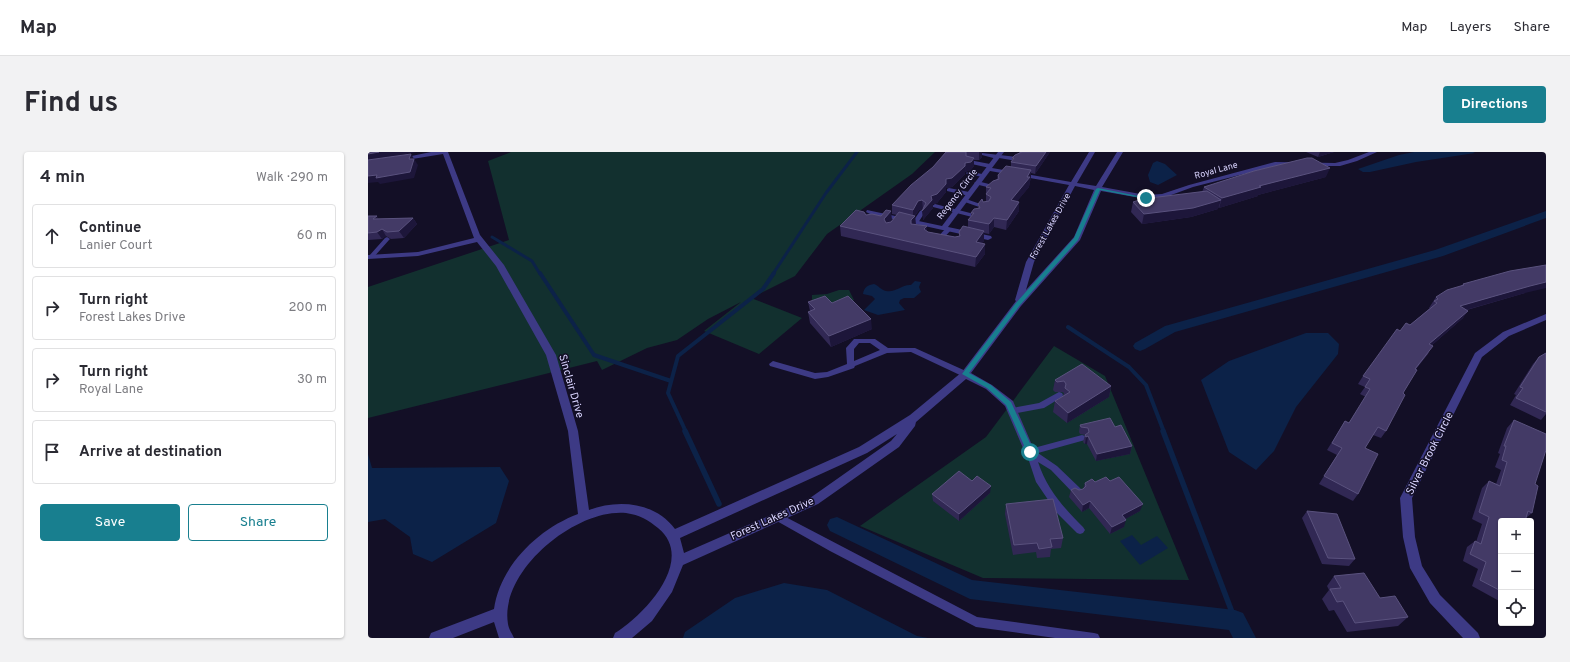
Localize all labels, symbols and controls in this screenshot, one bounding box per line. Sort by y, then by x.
text: Map [20,16,57,40]
text: Map [1401,19,1427,36]
text: Layers [1449,19,1491,36]
text: Share [1513,19,1550,36]
text: Find us [24,86,118,122]
button: Directions [1443,86,1546,123]
street label: Royal Lane [1193,159,1239,182]
text: 4 min [40,167,85,189]
street label: Regency Circle [935,167,980,222]
text: Walk · 290 m [256,170,328,186]
route end [1137,189,1155,207]
street label: Forest Lakes Drive [1028,191,1073,261]
text: Continue [79,219,141,238]
icon: ahead [41,225,63,247]
text: 60 m [297,228,327,244]
text: Lanier Court [79,238,152,254]
text: Turn right [79,291,148,310]
icon: right [41,297,63,319]
text: 200 m [288,300,327,316]
text: Forest Lakes Drive [79,310,185,326]
street label: Sinclair Drive [555,353,587,420]
text: Turn right [79,363,148,382]
icon: right [41,369,63,391]
text: 30 m [297,372,327,388]
text: Royal Lane [79,382,143,398]
street label: Silver Brook Circle [1403,410,1457,497]
icon: arrive [41,441,63,463]
text: Arrive at destination [79,443,222,462]
route start [1021,443,1039,461]
street label: Forest Lakes Drive [728,494,816,544]
button: Save [40,504,180,541]
button: Share [188,504,328,541]
map controls [1498,518,1534,626]
button: + [1498,518,1534,554]
button: − [1498,554,1534,590]
button: locate [1498,590,1534,626]

